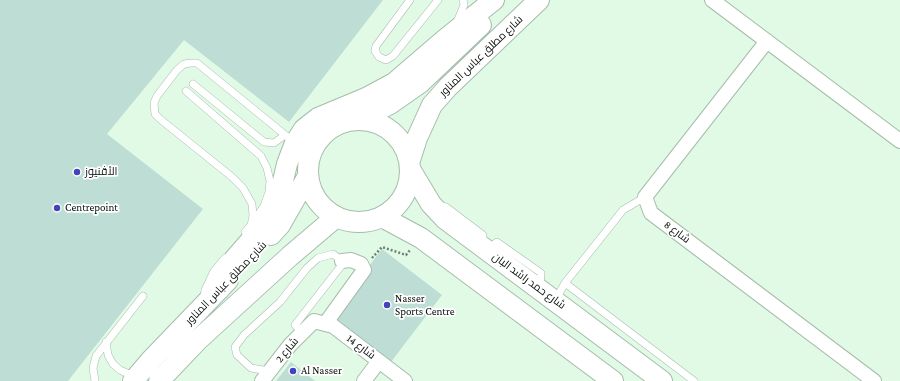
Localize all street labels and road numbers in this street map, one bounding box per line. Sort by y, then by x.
street label: شارع مطلق عباس المناور [436,13,526,99]
street label: شارع 8 [661,218,693,246]
street label: شارع مطلق عباس المناور [183,238,269,328]
street label: شارع حمد راشد البان [490,250,568,312]
street label: شارع 14 [344,332,378,362]
street label: شارع 2 [273,335,301,365]

